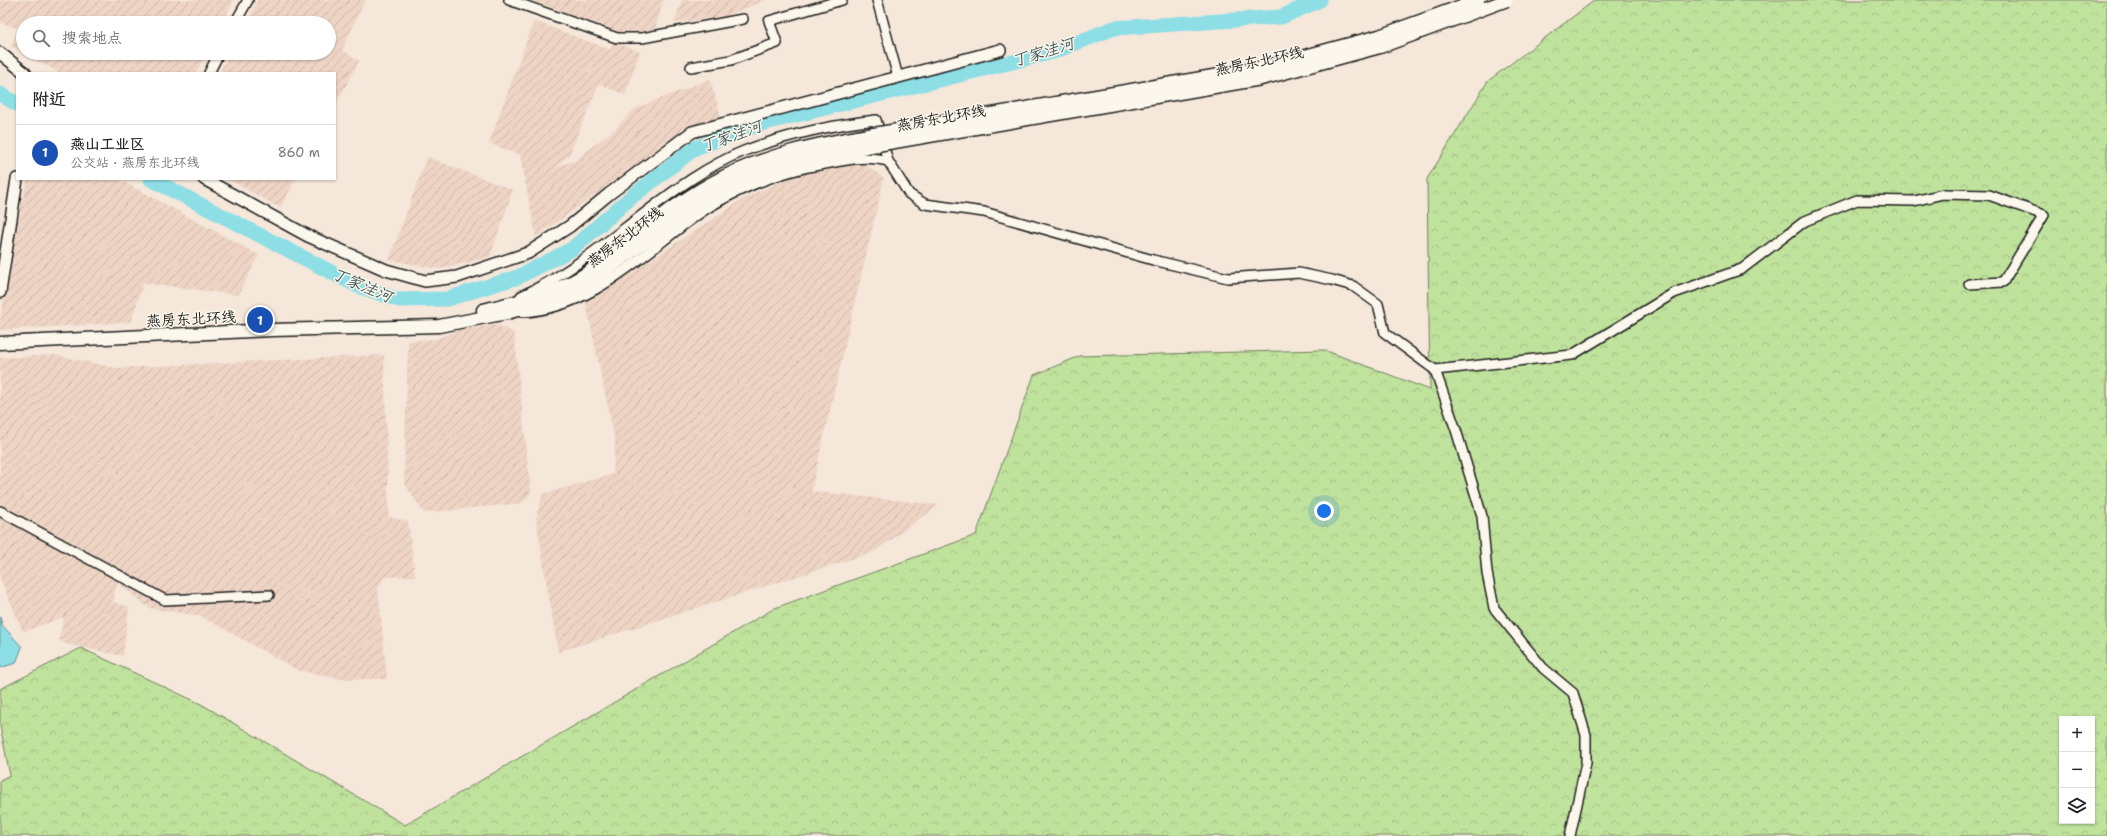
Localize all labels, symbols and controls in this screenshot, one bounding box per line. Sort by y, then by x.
search box [16,16,336,60]
icon: search [30,27,52,49]
text: 搜索地点 [62,28,122,48]
water label: 丁家洼河 [1009,32,1080,71]
street label: 燕房东北环线 [1213,42,1305,80]
text: 附近 [32,88,66,110]
street label: 燕房东北环线 [895,100,987,136]
water label: 丁家洼河 [697,114,767,157]
text: 燕山工业区 [70,134,145,154]
text: 1 [42,144,48,161]
text: 860 m [278,144,320,161]
text: 公交站 · 燕房东北环线 [70,154,200,171]
street label: 燕房东北环线 [583,202,667,272]
water label: 丁家洼河 [328,263,398,308]
pin: 1 [247,305,273,335]
street label: 燕房东北环线 [146,307,236,331]
your location [1314,501,1334,521]
map controls [2059,716,2095,824]
button: + [2059,716,2095,752]
button: − [2059,752,2095,788]
button: layers [2059,788,2095,824]

